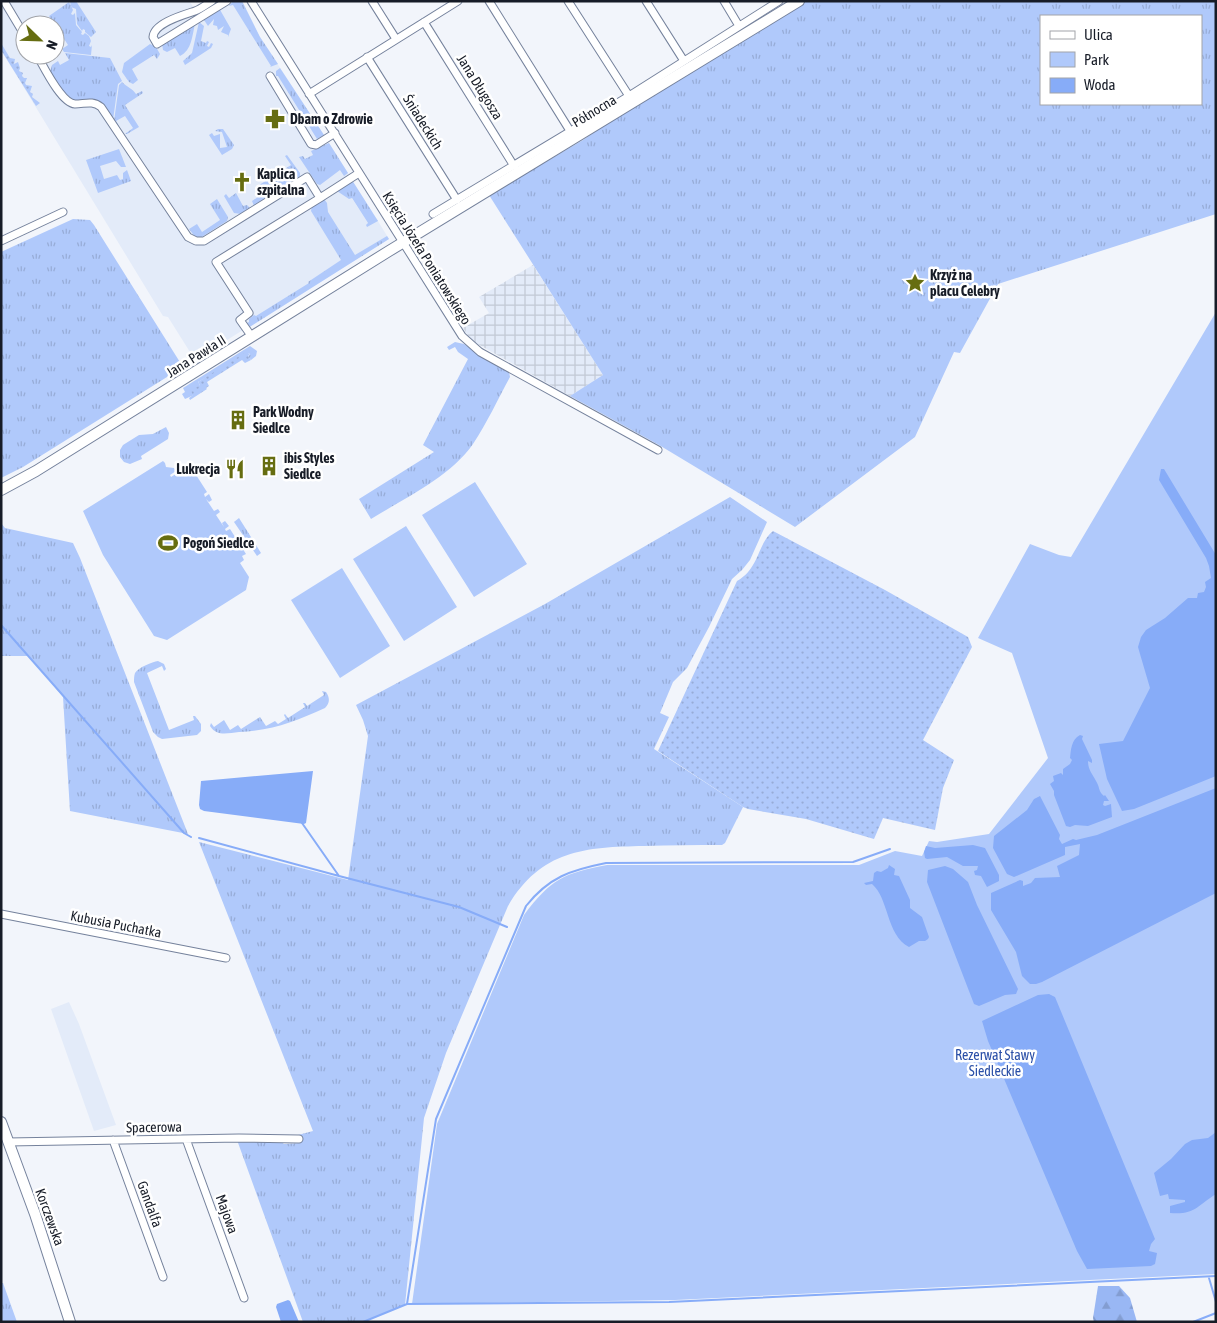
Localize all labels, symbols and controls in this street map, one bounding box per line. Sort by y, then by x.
north arrow [15,15,65,65]
legend [1040,15,1202,105]
text: Ulica [1084,26,1113,43]
text: N [43,38,61,52]
text: Park [1084,51,1109,68]
street label: Jana Długosza [454,52,506,122]
text: Woda [1084,76,1116,93]
street label: Śniadeckich [400,92,446,152]
street label: Północna [569,92,619,130]
pharmacy icon: Dbam o Zdrowie [264,108,286,130]
place label: Dbam o Zdrowie [290,111,373,127]
place label: Kaplica szpitalna [257,166,305,198]
church icon: Kaplica szpitalna [231,171,253,193]
street label: Księcia Józefa Poniatowskiego [379,189,475,327]
place label: Krzyż na placu Celebry [930,267,1000,299]
place icon: Krzyż na placu Celebry [904,272,926,294]
street label: Jana Pawła II [163,331,229,381]
place label: Park Wodny Siedlce [253,404,314,436]
building icon: Park Wodny Siedlce [227,409,249,431]
place label: ibis Styles Siedlce [284,450,335,482]
building icon: ibis Styles Siedlce [258,455,280,477]
restaurant icon: Lukrecja [224,458,246,480]
place label: Lukrecja [176,461,220,477]
sports icon: Pogoń Siedlce [157,532,179,554]
place label: Pogoń Siedlce [183,535,254,551]
street label: Kubusia Puchatka [69,907,163,941]
park label: Rezerwat Stawy Siedleckie [955,1047,1035,1079]
street label: Spacerowa [126,1119,182,1135]
street label: Gandalfa [134,1179,166,1229]
street label: Korczewska [32,1186,68,1248]
street label: Majowa [213,1192,241,1236]

